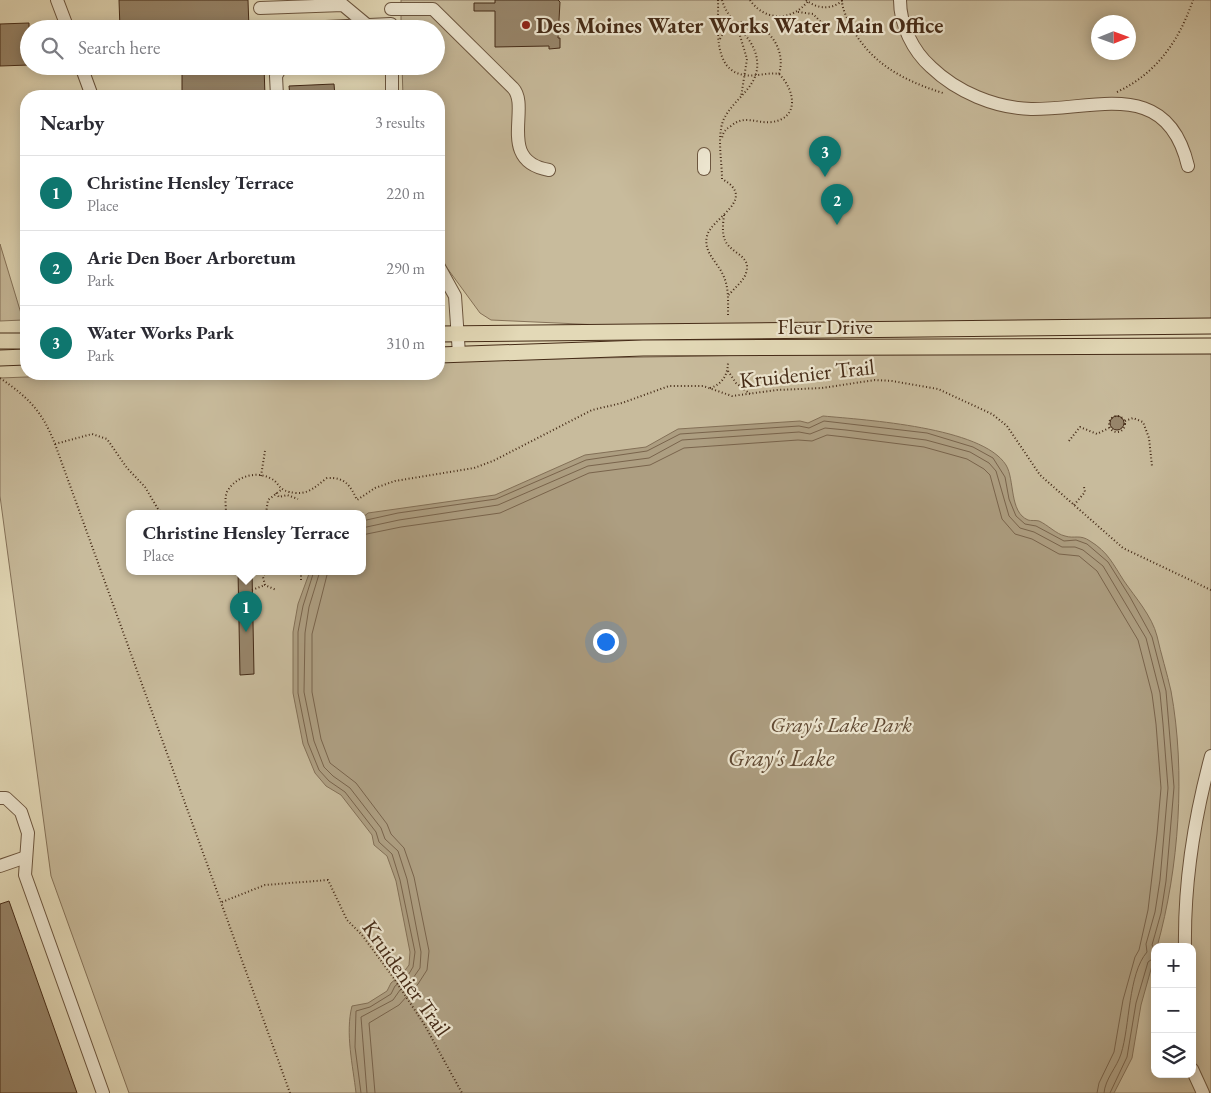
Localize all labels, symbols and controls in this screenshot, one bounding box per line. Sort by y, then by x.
place label: Des Moines Water Works Water Main Office [536,11,943,40]
north arrow [1091,15,1136,60]
marker: Des Moines Water Works Water Main Office [520,19,532,31]
search box [20,20,445,75]
icon: search [38,34,66,62]
text: Search here [78,35,160,60]
text: Nearby [40,109,104,136]
text: 3 results [375,112,425,133]
pin: 3 [809,136,841,177]
text: Christine Hensley Terrace [87,170,294,195]
text: 1 [52,183,60,204]
text: 220 m [386,183,425,204]
pin: 2 [821,184,853,225]
text: Place [87,195,119,216]
text: Arie Den Boer Arboretum [87,245,296,270]
text: 2 [52,258,60,279]
text: 290 m [386,258,425,279]
text: Park [87,270,114,291]
street label: Fleur Drive [777,312,873,341]
text: Water Works Park [87,320,234,345]
text: 3 [52,333,60,354]
text: 310 m [386,333,425,354]
text: Park [87,345,114,366]
street label: Kruidenier Trail [738,352,876,395]
popup [126,510,366,575]
text: Christine Hensley Terrace [143,520,349,545]
text: Place [143,545,174,566]
pin: 1 [230,591,262,632]
your location [593,629,619,655]
park label: Gray's Lake Park [770,710,912,739]
water label: Gray's Lake [728,742,835,773]
street label: Kruidenier Trail [356,914,457,1042]
map controls [1151,943,1196,1078]
button: + [1151,943,1196,988]
button: − [1151,988,1196,1033]
button: layers [1151,1033,1196,1078]

